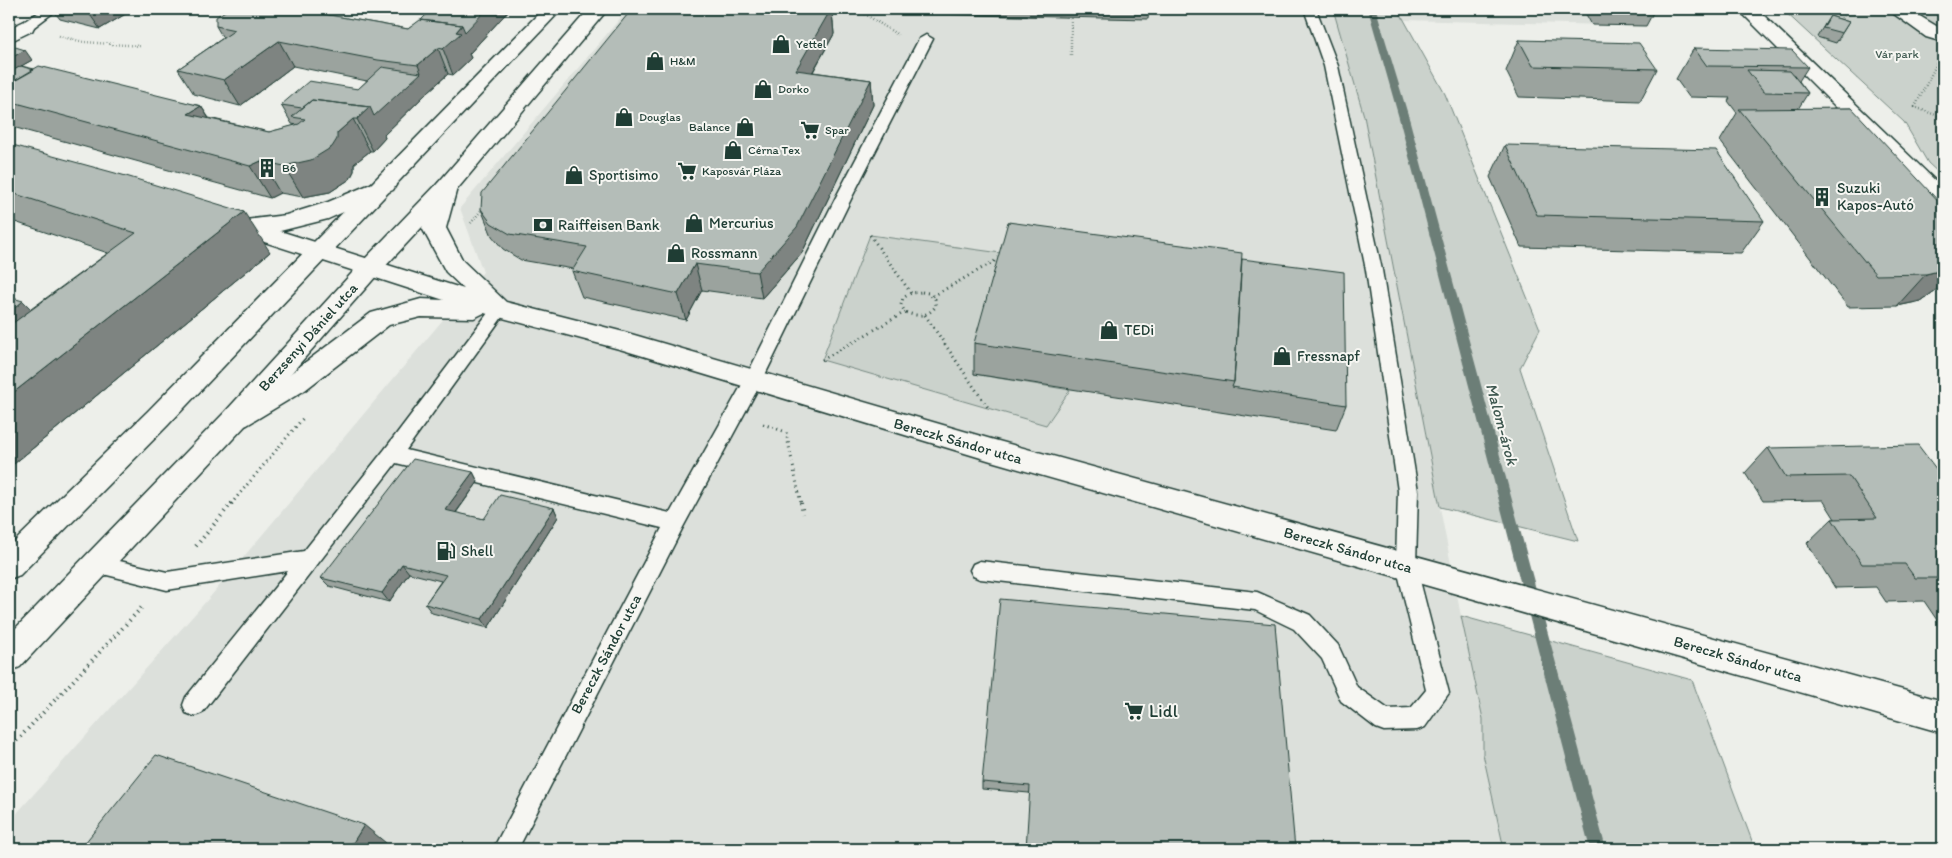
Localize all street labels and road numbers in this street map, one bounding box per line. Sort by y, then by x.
street label: Berzsenyi Dániel utca [255,279,362,395]
street label: Bereczk Sándor utca [892,414,1025,468]
street label: Bereczk Sándor utca [1282,523,1415,577]
street label: Bereczk Sándor utca [567,591,645,717]
street label: Bereczk Sándor utca [1672,632,1805,686]

